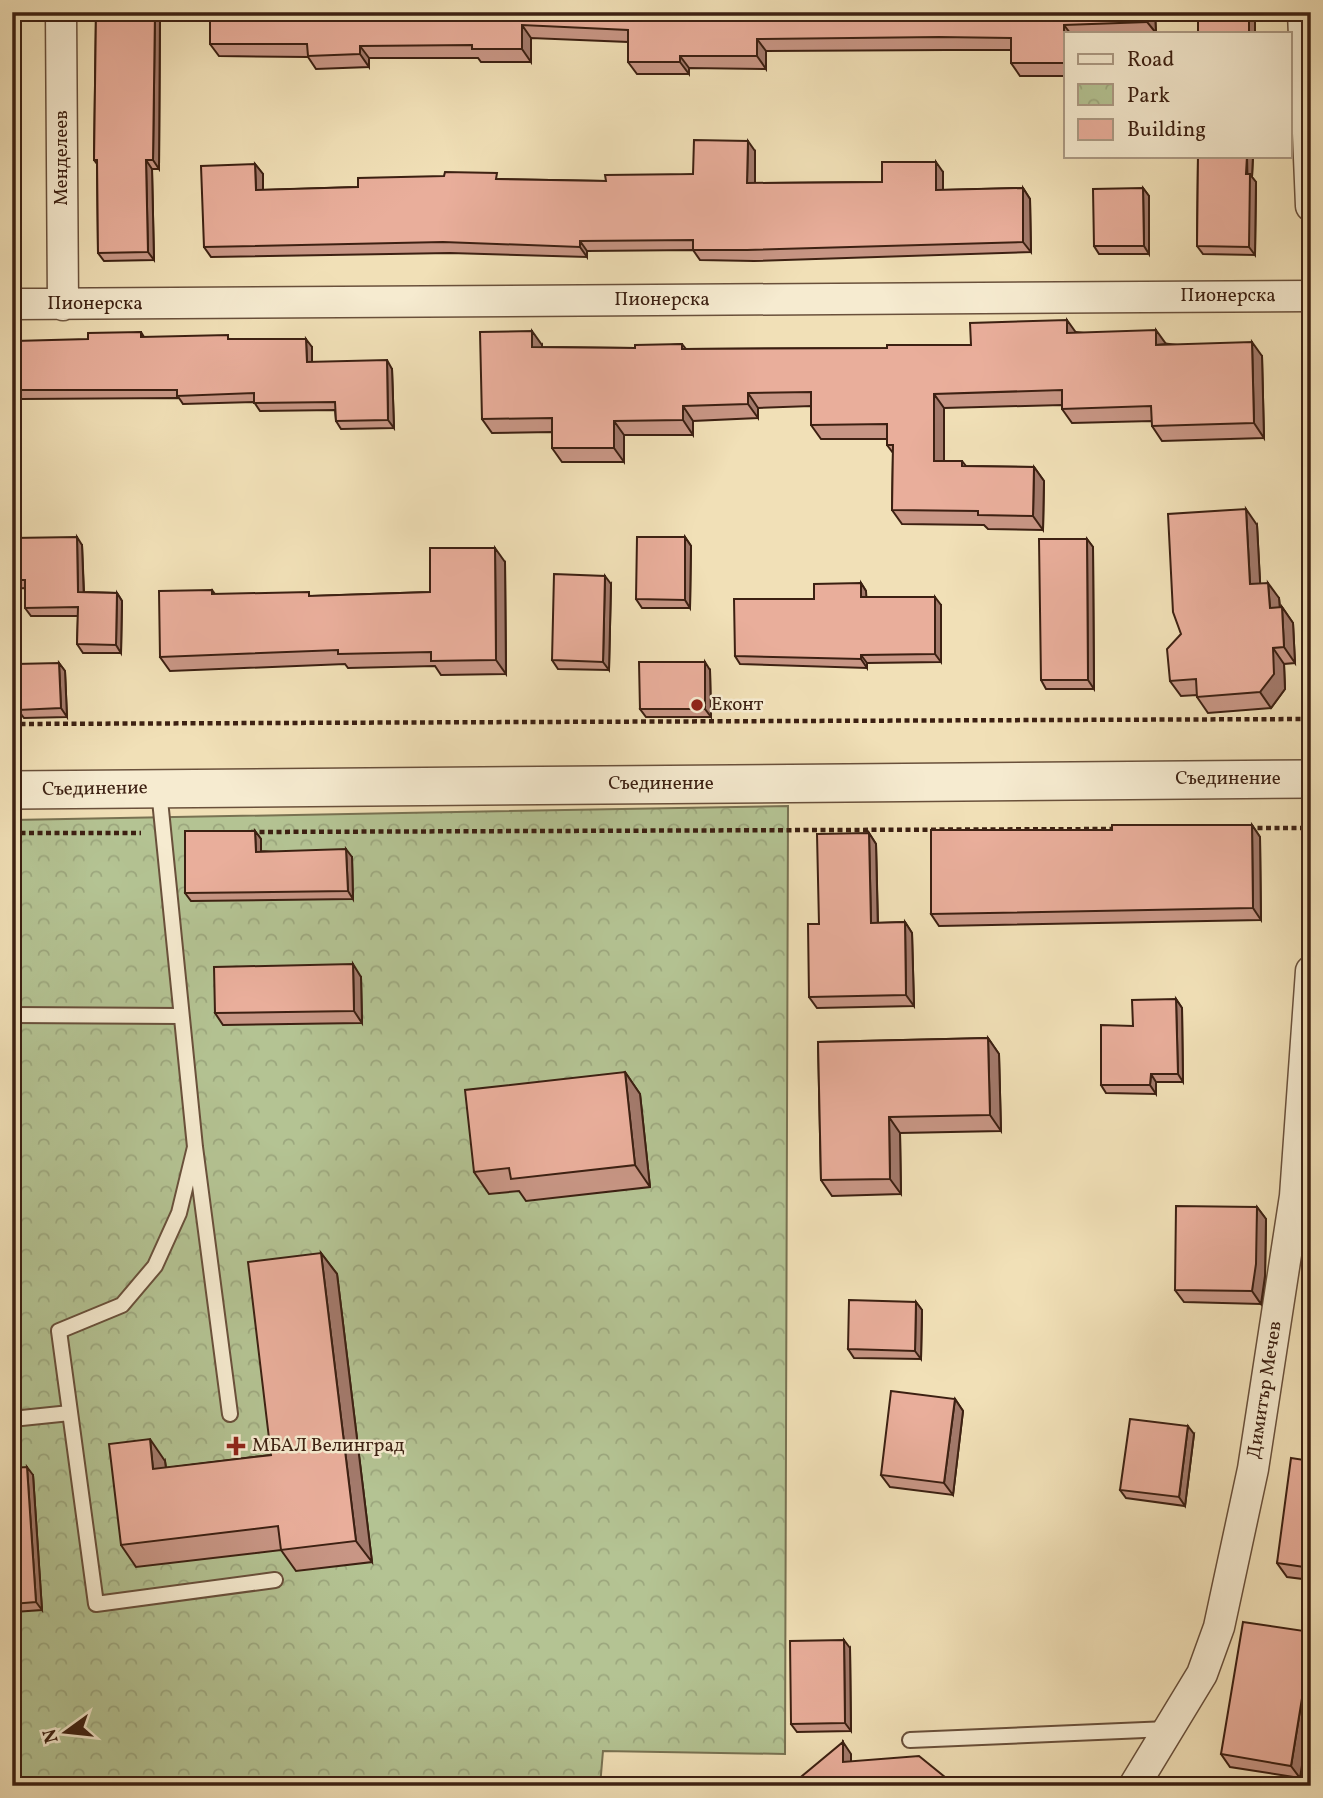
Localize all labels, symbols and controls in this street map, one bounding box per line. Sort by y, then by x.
legend [1064,32,1292,158]
text: Road [1127,46,1174,75]
text: Park [1127,82,1170,111]
street label: Менделеев [49,110,75,206]
text: Building [1127,116,1206,145]
street label: Пионерска [1180,283,1276,309]
street label: Пионерска [614,287,710,313]
street label: Пионерска [47,291,143,317]
place label: Еконт [711,692,764,718]
marker: Еконт [689,697,705,713]
street label: Съединение [1175,766,1281,792]
street label: Съединение [608,771,714,797]
street label: Съединение [42,775,148,803]
street label: Димитър Мечев [1241,1319,1289,1461]
place label: МБАЛ Велинград [252,1433,405,1459]
marker: МБАЛ Велинград [226,1436,246,1456]
north arrow [32,1696,102,1766]
text: N [37,1726,66,1746]

